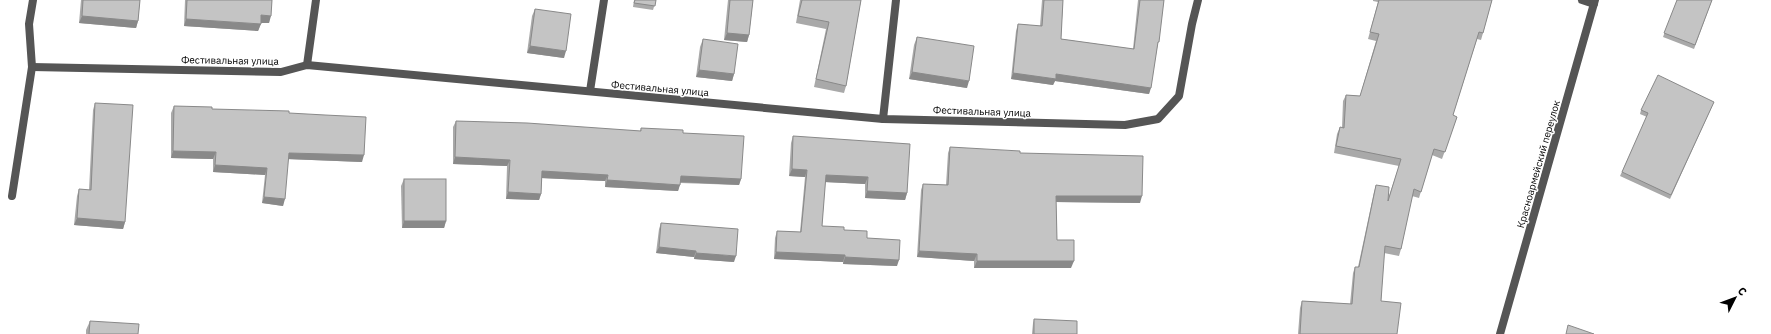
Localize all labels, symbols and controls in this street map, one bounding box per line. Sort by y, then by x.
street label: Фестивальная улица [181,53,280,68]
street label: Фестивальная улица [611,78,710,99]
street label: Красноармейский переулок [1514,98,1563,230]
street label: Фестивальная улица [933,103,1032,120]
north arrow [1715,278,1755,318]
text: С [1735,284,1750,299]

